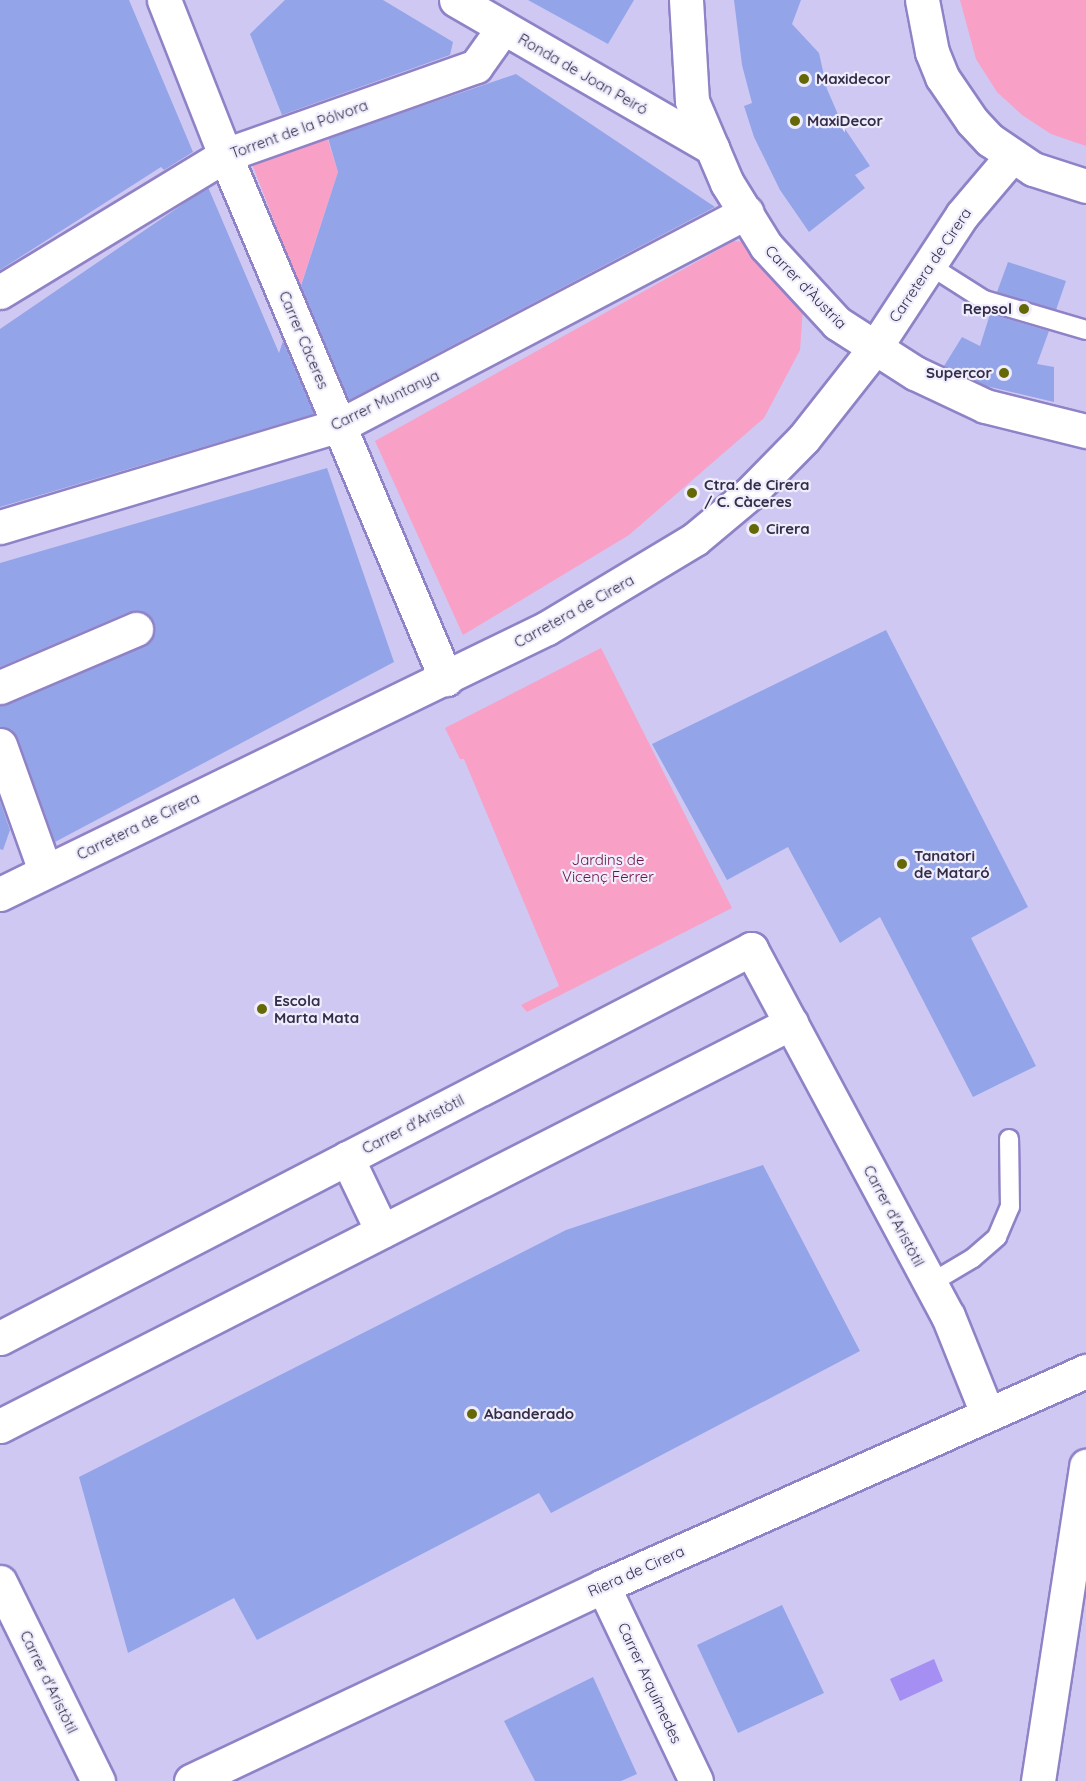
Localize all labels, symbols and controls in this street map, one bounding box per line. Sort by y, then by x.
street label: Ronda de Joan Peiró [515,30,651,118]
place label: Maxidecor [816,70,890,88]
marker: Maxidecor [797,72,811,86]
street label: Torrent de la Pólvora [228,96,370,162]
place label: MaxiDecor [807,112,883,130]
marker: MaxiDecor [788,114,802,128]
street label: Carretera de Cirera [885,204,975,326]
street label: Carrer d'Àustria [762,242,850,332]
street label: Carrer Càceres [275,288,333,392]
place label: Repsol [963,300,1012,318]
marker: Repsol [1017,302,1031,316]
place label: Supercor [926,364,992,382]
street label: Carrer Muntanya [328,366,442,434]
marker: Supercor [997,366,1011,380]
place label: Ctra. de Cirera / C. Càceres [704,475,809,510]
marker: Ctra. de Cirera / C. Càceres [685,486,699,500]
place label: Cirera [766,520,810,538]
marker: Cirera [747,522,761,536]
street label: Carretera de Cirera [511,571,637,651]
street label: Carretera de Cirera [74,789,202,863]
place label: Tanatori de Mataró [914,846,990,881]
park label: Jardins de Vicenç Ferrer [562,850,654,885]
marker: Tanatori de Mataró [895,857,909,871]
place label: Escola Marta Mata [274,991,359,1026]
marker: Escola Marta Mata [255,1002,269,1016]
street label: Carrer d'Aristòtil [359,1091,467,1157]
street label: Carrer d'Aristòtil [860,1162,928,1270]
place label: Abanderado [484,1405,574,1423]
marker: Abanderado [465,1407,479,1421]
street label: Riera de Cirera [585,1542,687,1600]
street label: Carrer Arquímedes [614,1620,686,1746]
street label: Carrer d'Aristòtil [16,1628,82,1736]

